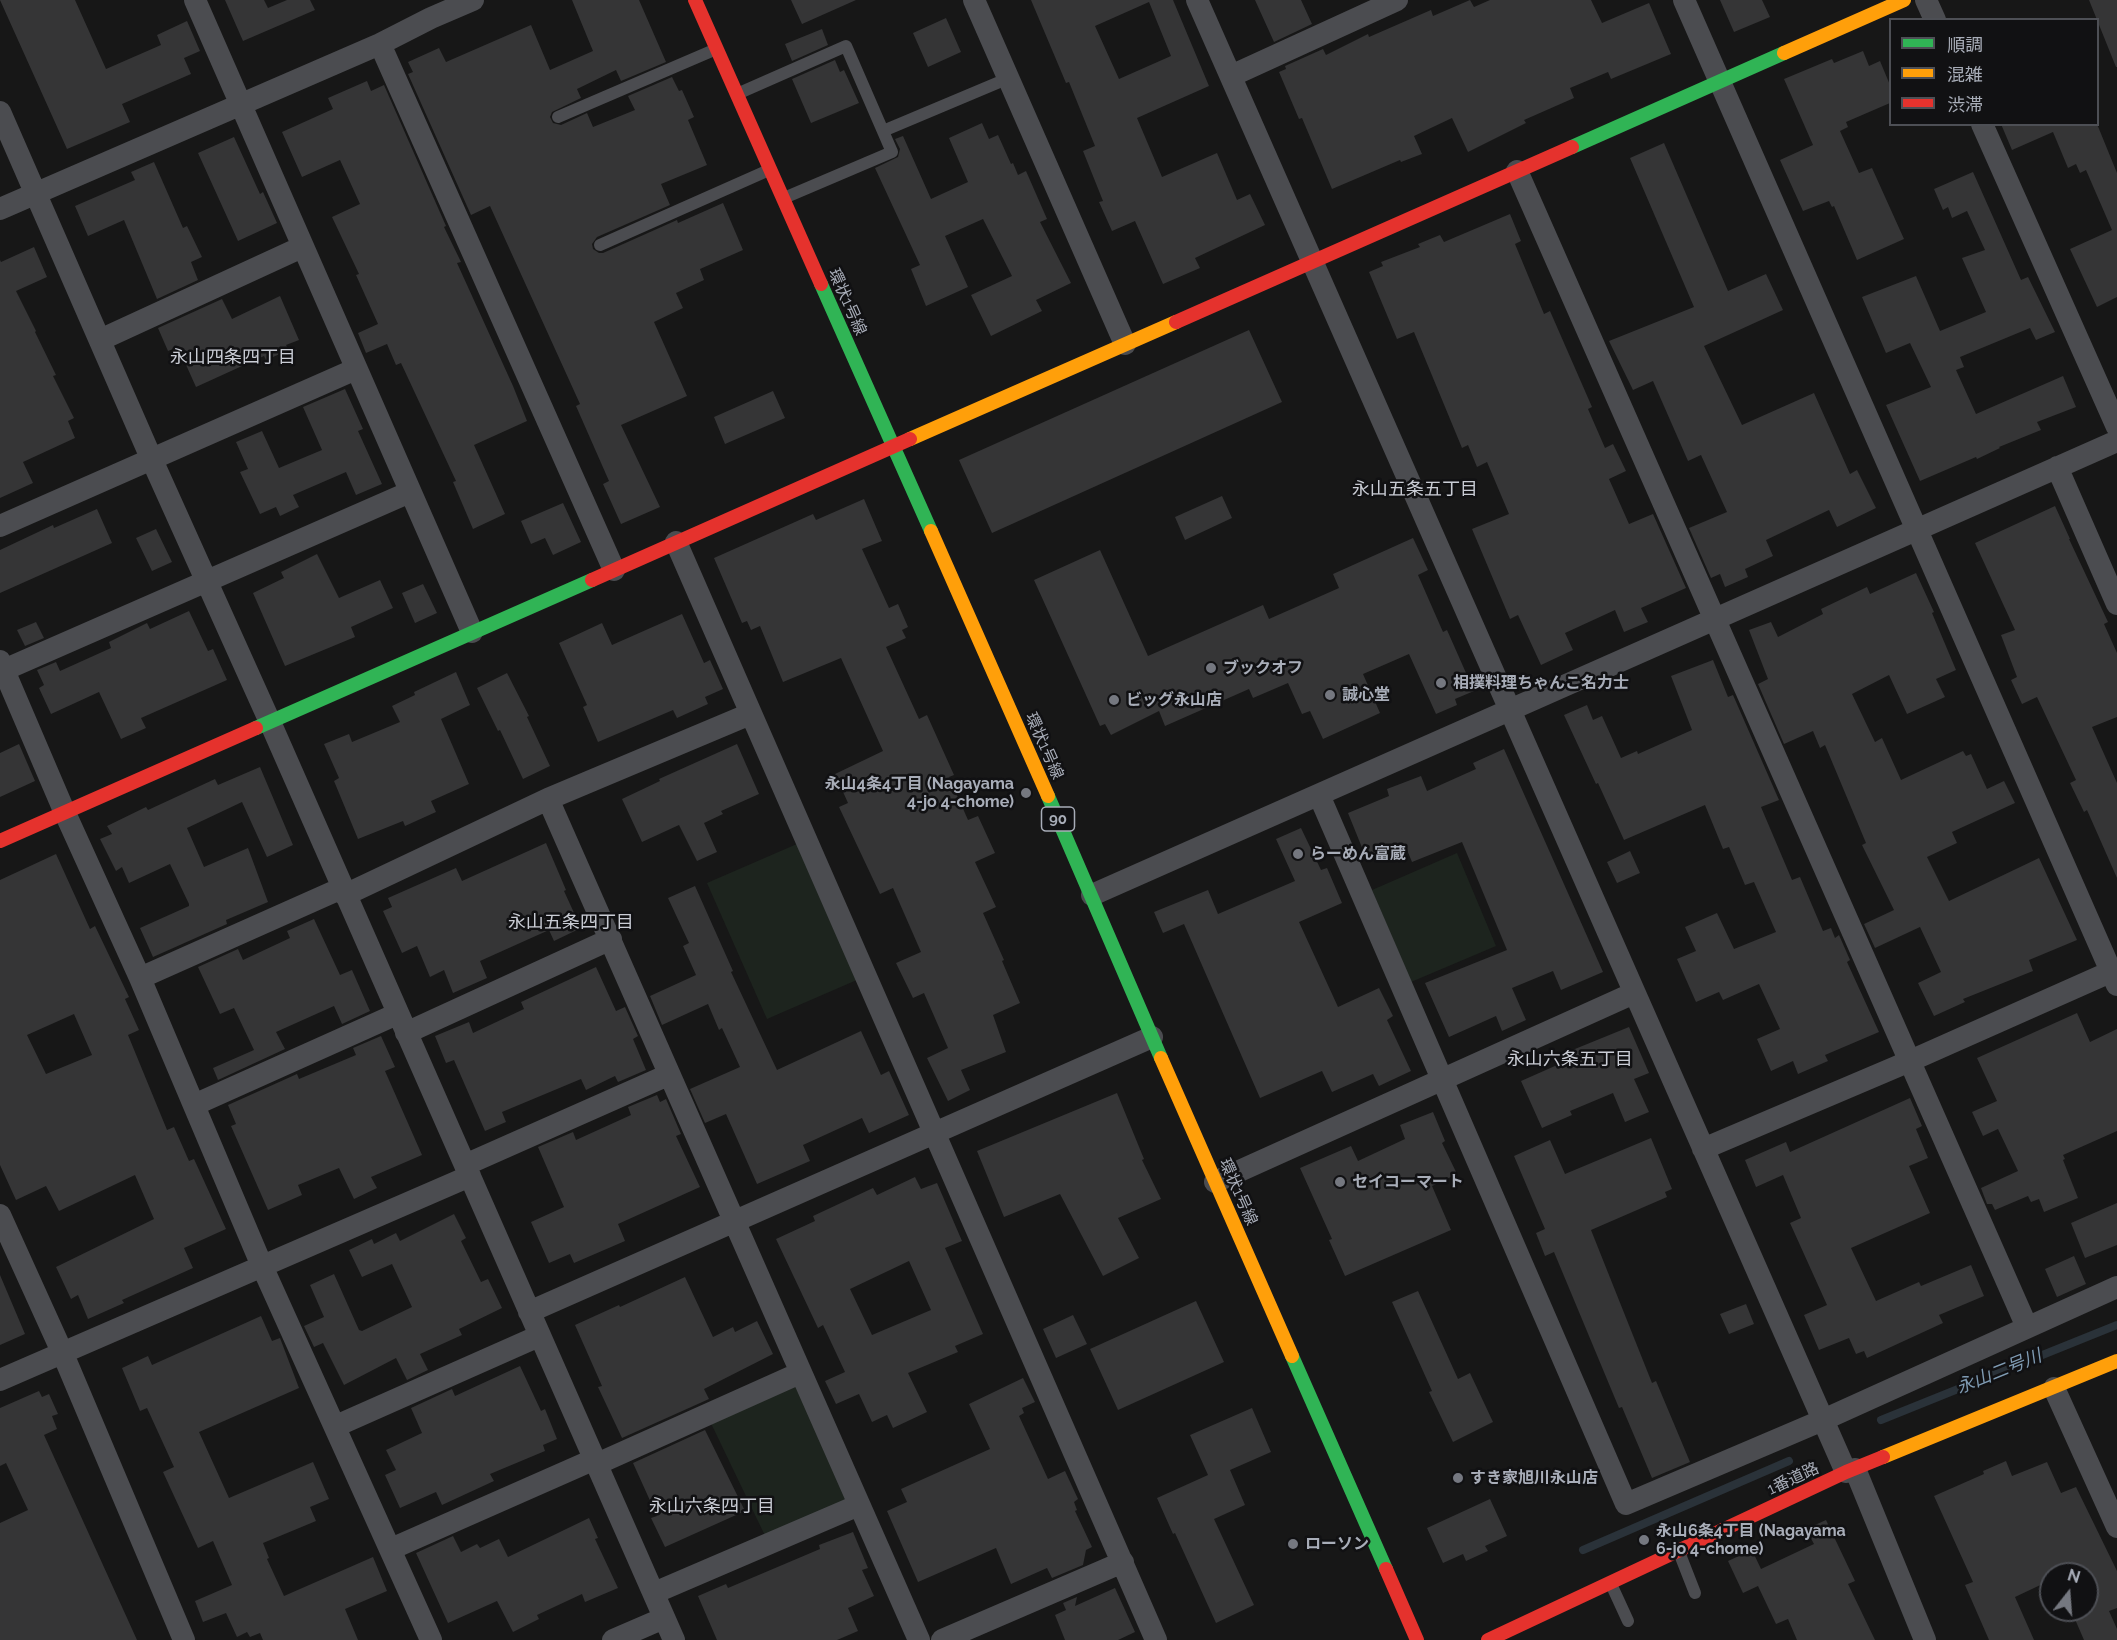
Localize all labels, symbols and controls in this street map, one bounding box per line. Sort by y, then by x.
legend [1889,18,2099,126]
text: 順調 [1947,34,1983,55]
text: 混雑 [1947,64,1983,85]
text: 渋滞 [1947,94,1983,115]
street label: 環状1号線 [824,266,870,338]
district label: 永山四条四丁目 [170,347,296,369]
district label: 永山五条五丁目 [1352,479,1478,501]
place label: ブックオフ [1223,658,1303,678]
marker: ブックオフ [1204,661,1218,675]
place label: 相撲料理ちゃんこ名力士 [1453,673,1629,693]
marker: 相撲料理ちゃんこ名力士 [1434,676,1448,690]
place label: 誠心堂 [1342,685,1390,705]
marker: 誠心堂 [1323,688,1337,702]
place label: ビッグ永山店 [1126,690,1222,710]
marker: ビッグ永山店 [1107,693,1121,707]
street label: 環状1号線 [1021,710,1067,782]
place label: 永山4条4丁目 (Nagayama 4-jo 4-chome) [825,774,1014,812]
marker: 永山4条4丁目 (Nagayama 4-jo 4-chome) [1019,786,1033,800]
road number: 90 [1042,807,1074,831]
place label: らーめん富蔵 [1310,844,1406,864]
marker: らーめん富蔵 [1291,847,1305,861]
district label: 永山五条四丁目 [508,912,634,934]
district label: 永山六条五丁目 [1507,1049,1633,1071]
street label: 環状1号線 [1215,1156,1261,1228]
place label: セイコーマート [1352,1172,1464,1192]
marker: セイコーマート [1333,1175,1347,1189]
water label: 永山二号川 [1953,1345,2045,1399]
street label: 1番道路 [1764,1459,1822,1499]
place label: すき家旭川永山店 [1470,1468,1598,1488]
marker: すき家旭川永山店 [1451,1471,1465,1485]
district label: 永山六条四丁目 [649,1496,775,1518]
place label: 永山6条4丁目 (Nagayama 6-jo 4-chome) [1656,1521,1846,1559]
marker: 永山6条4丁目 (Nagayama 6-jo 4-chome) [1637,1533,1651,1547]
place label: ローソン [1305,1534,1369,1554]
marker: ローソン [1286,1537,1300,1551]
north arrow [2039,1562,2099,1622]
text: N [2065,1565,2082,1587]

